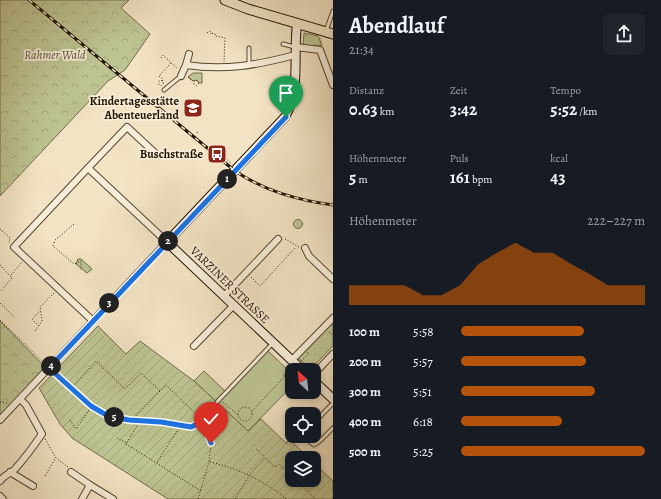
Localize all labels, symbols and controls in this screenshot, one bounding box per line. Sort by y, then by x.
text: Abendlauf [349,11,444,41]
button: share [603,13,645,55]
text: 21:34 [349,41,374,58]
park label: Rahmer Wald [24,47,86,63]
pin [269,76,303,117]
icon: arrive [275,82,297,104]
text: Distanz [349,83,384,98]
text: Zeit [450,83,467,98]
text: Tempo [550,83,581,98]
place label: Kindertagesstätte Abenteuerland [90,93,180,123]
school or university icon: Kindertagesstätte Abenteuerland [182,97,204,119]
text: 0.63 [349,98,377,121]
text: 3:42 [450,98,477,121]
text: 5:52 [550,98,577,121]
text: km [377,104,394,119]
text: /km [577,104,598,119]
bus stop icon: Buschstraße [206,143,228,165]
place label: Buschstraße [140,146,203,162]
text: Höhenmeter [349,151,406,166]
text: Puls [450,151,469,166]
text: kcal [550,151,568,166]
text: 5 [349,166,356,189]
text: 161 [450,166,470,189]
text: 43 [550,166,566,189]
pin: 1 [217,169,237,189]
text: 1 [225,171,229,186]
text: m [356,172,368,187]
text: bpm [470,172,493,187]
text: Höhenmeter [349,212,417,229]
text: 222–227 m [587,212,645,229]
pin: 2 [158,231,178,251]
text: 2 [165,233,171,248]
street label: VARZINER STRASSE [186,242,273,327]
pin: 3 [99,293,119,313]
text: 3 [107,295,111,310]
text: 100 m [349,323,380,340]
text: 5:58 [413,323,434,340]
text: 200 m [349,353,382,370]
text: 5:57 [413,353,433,370]
pin: 4 [41,356,61,376]
text: 4 [48,358,54,373]
north arrow [285,363,321,399]
map controls [285,363,321,487]
text: 300 m [349,383,381,400]
text: 5:51 [413,383,432,400]
pin [194,402,228,443]
pin: 5 [104,407,124,427]
button: locate [285,407,321,443]
icon: check [200,408,222,430]
text: 5 [112,409,116,424]
text: 400 m [349,413,381,430]
text: 6:18 [413,413,433,430]
text: 500 m [349,443,381,460]
text: 5:25 [413,443,433,460]
button: layers [285,451,321,487]

